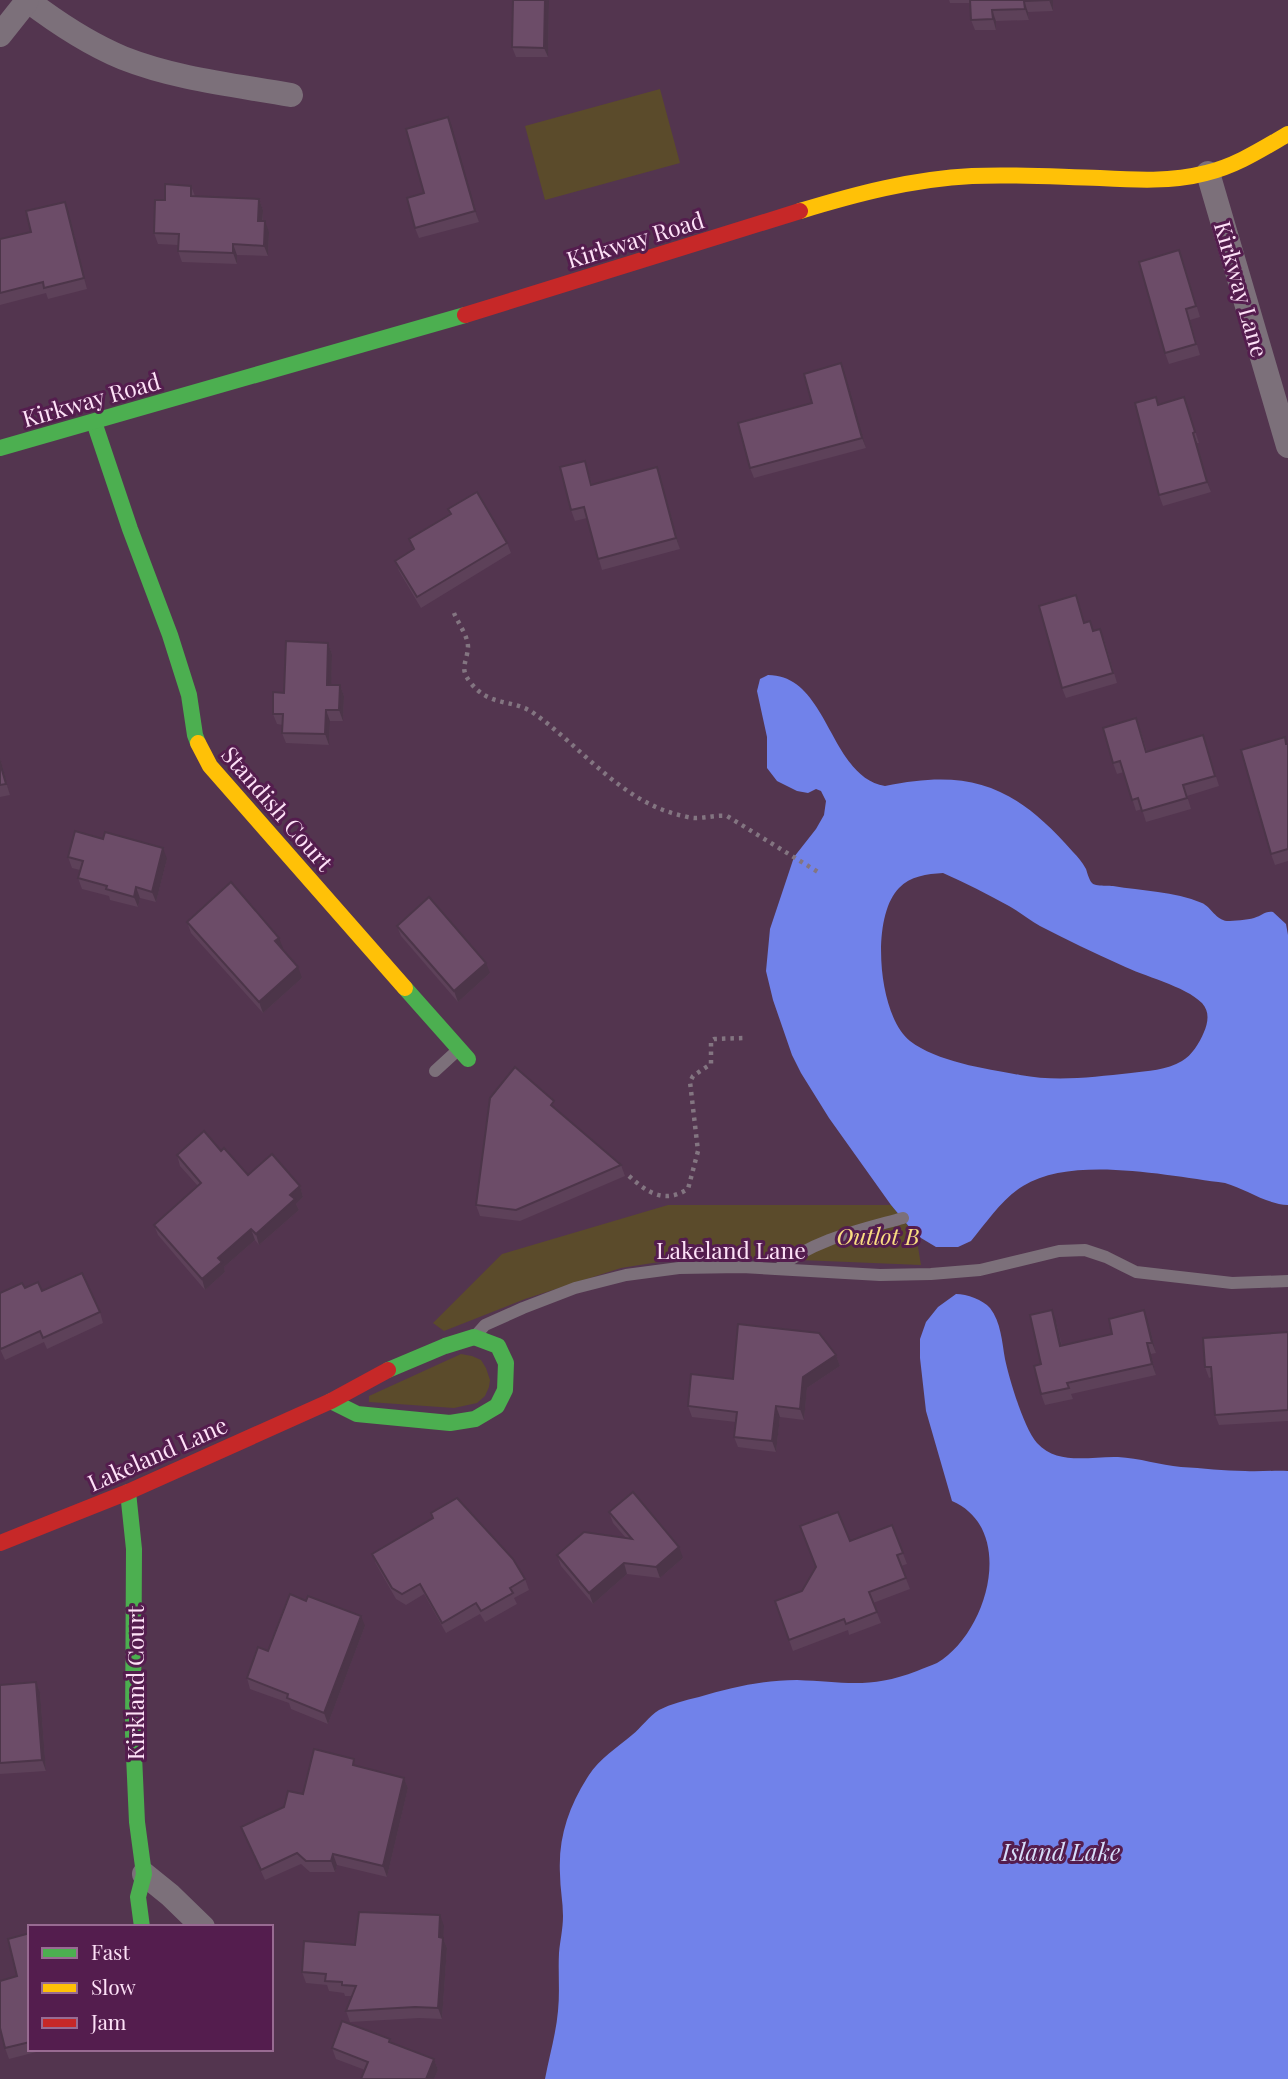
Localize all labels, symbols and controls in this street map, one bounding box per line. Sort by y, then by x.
street label: Kirkway Road [562,203,708,275]
street label: Kirkway Lane [1208,217,1276,361]
street label: Kirkway Road [18,365,164,433]
street label: Standish Court [215,739,341,878]
park label: Outlot B [836,1220,920,1251]
street label: Lakeland Lane [656,1234,806,1265]
street label: Lakeland Lane [82,1408,232,1498]
street label: Kirkland Court [119,1605,150,1760]
water label: Island Lake [1001,1835,1120,1867]
legend [28,1925,273,2051]
text: Fast [91,1937,130,1965]
text: Slow [91,1972,136,2000]
text: Jam [90,2007,127,2035]

